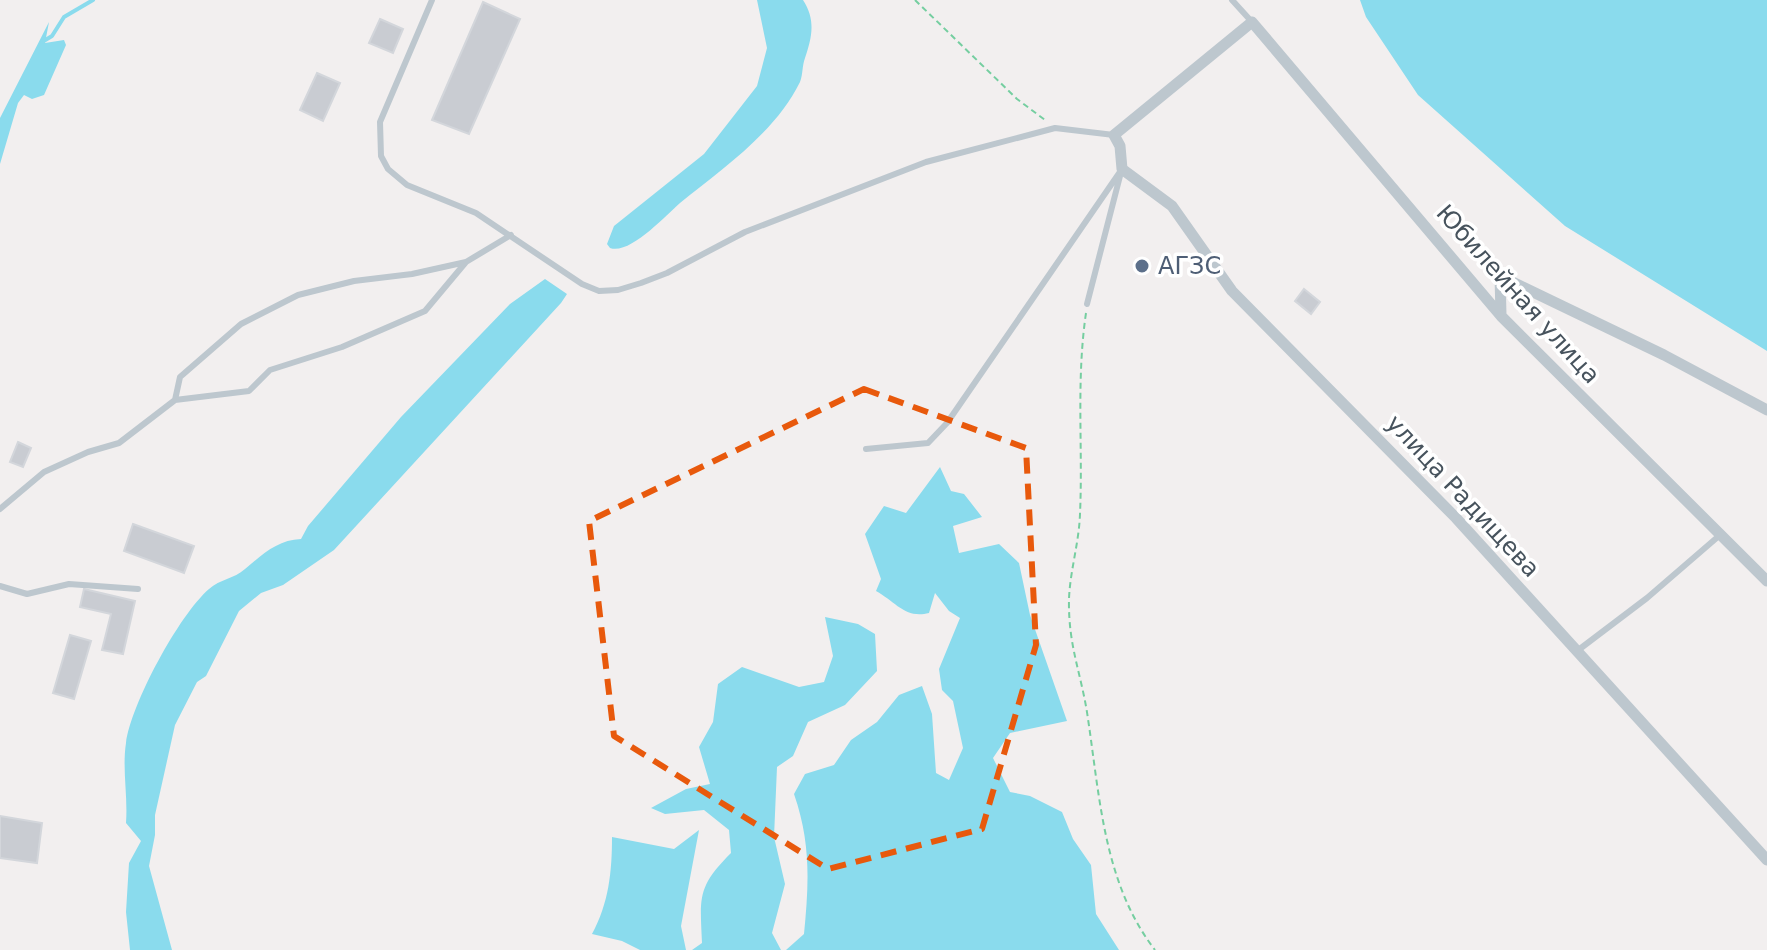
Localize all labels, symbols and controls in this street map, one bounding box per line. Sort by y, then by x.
street label: Юбилейная улица [1430,199,1606,389]
place label: АГЗС [1158,252,1221,280]
marker: АГЗС [1133,257,1151,275]
street label: улица Радищева [1381,409,1545,583]

